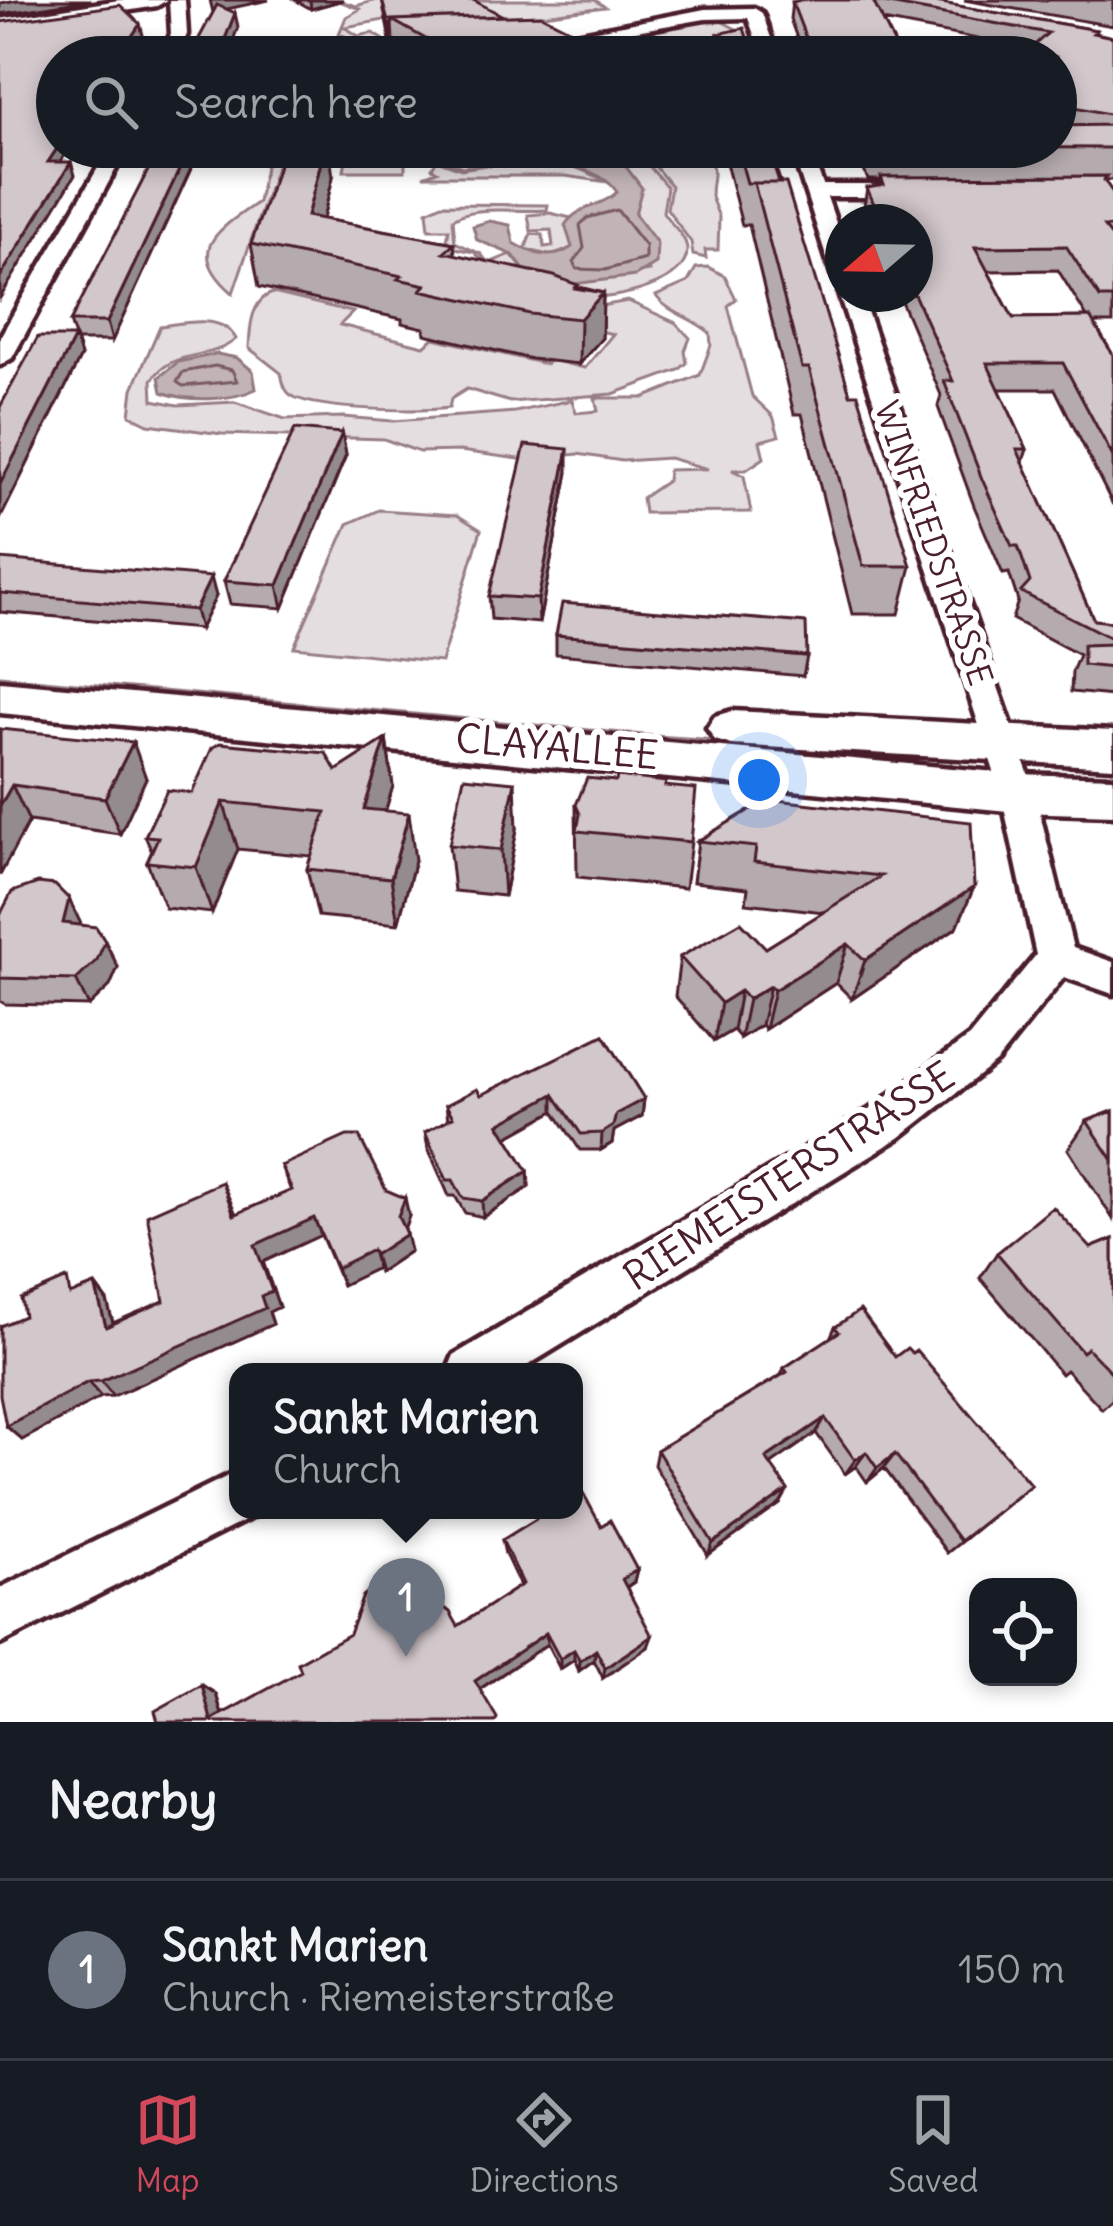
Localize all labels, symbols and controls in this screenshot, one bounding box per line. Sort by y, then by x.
search box [36,36,1077,168]
icon: search [78,69,144,135]
text: Search here [174,74,418,130]
north arrow [825,204,933,312]
street label: WINFRIEDSTRASSE [866,395,1002,691]
street label: CLAYALLEE [454,714,660,780]
your location [729,750,789,810]
street label: RIEMEISTERSTRASSE [614,1051,964,1301]
popup [229,1363,583,1519]
text: Sankt Marien [273,1389,539,1445]
text: Church [273,1445,402,1494]
pin: 1 [367,1558,445,1657]
map controls [969,1578,1077,1686]
button: locate [969,1578,1077,1686]
text: Nearby [48,1768,217,1832]
text: Sankt Marien [162,1917,428,1973]
text: 1 [79,1945,95,1994]
text: 150 m [958,1945,1065,1994]
text: Church · Riemeisterstraße [162,1973,615,2022]
tab: Map [135,2087,201,2201]
tab: Directions [470,2087,619,2201]
tab: Saved [888,2087,978,2201]

